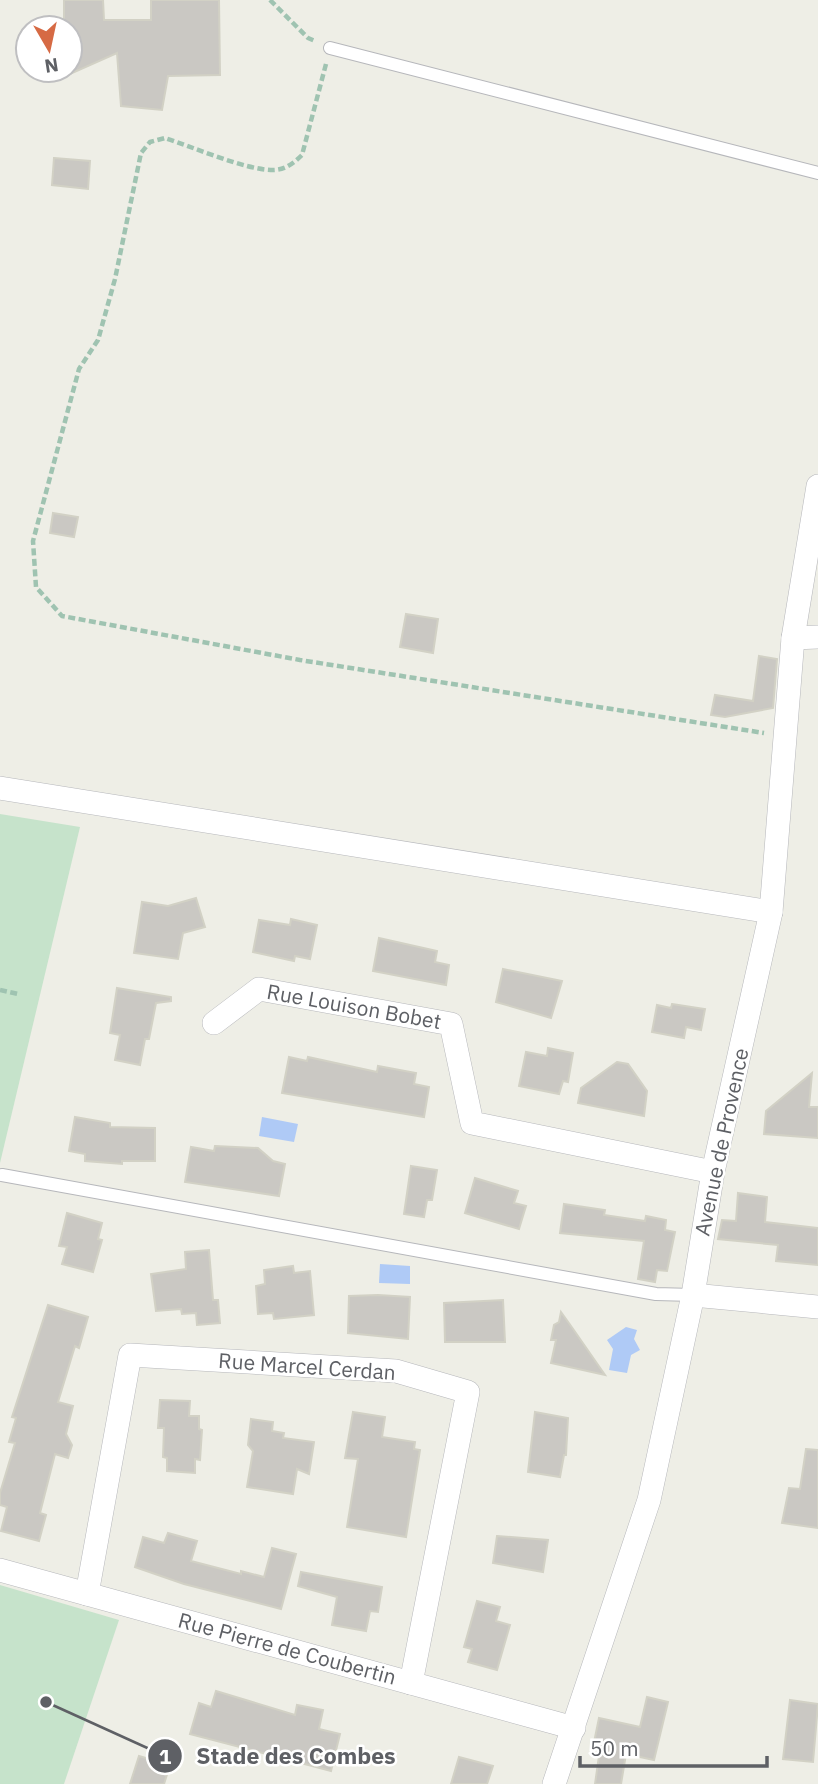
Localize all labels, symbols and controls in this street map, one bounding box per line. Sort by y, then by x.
north arrow [14,14,84,84]
text: N [43,53,60,79]
street label: Rue Louison Bobet [265,977,444,1035]
street label: Avenue de Provence [687,1045,755,1238]
street label: Rue Marcel Cerdan [217,1346,397,1386]
street label: Rue Pierre de Coubertin [175,1605,399,1691]
scale bar [580,1724,767,1768]
callout: Stade des Combes [147,1734,410,1778]
text: 50 m [590,1734,639,1762]
text: Stade des Combes [196,1740,396,1770]
text: 1 [159,1742,172,1770]

